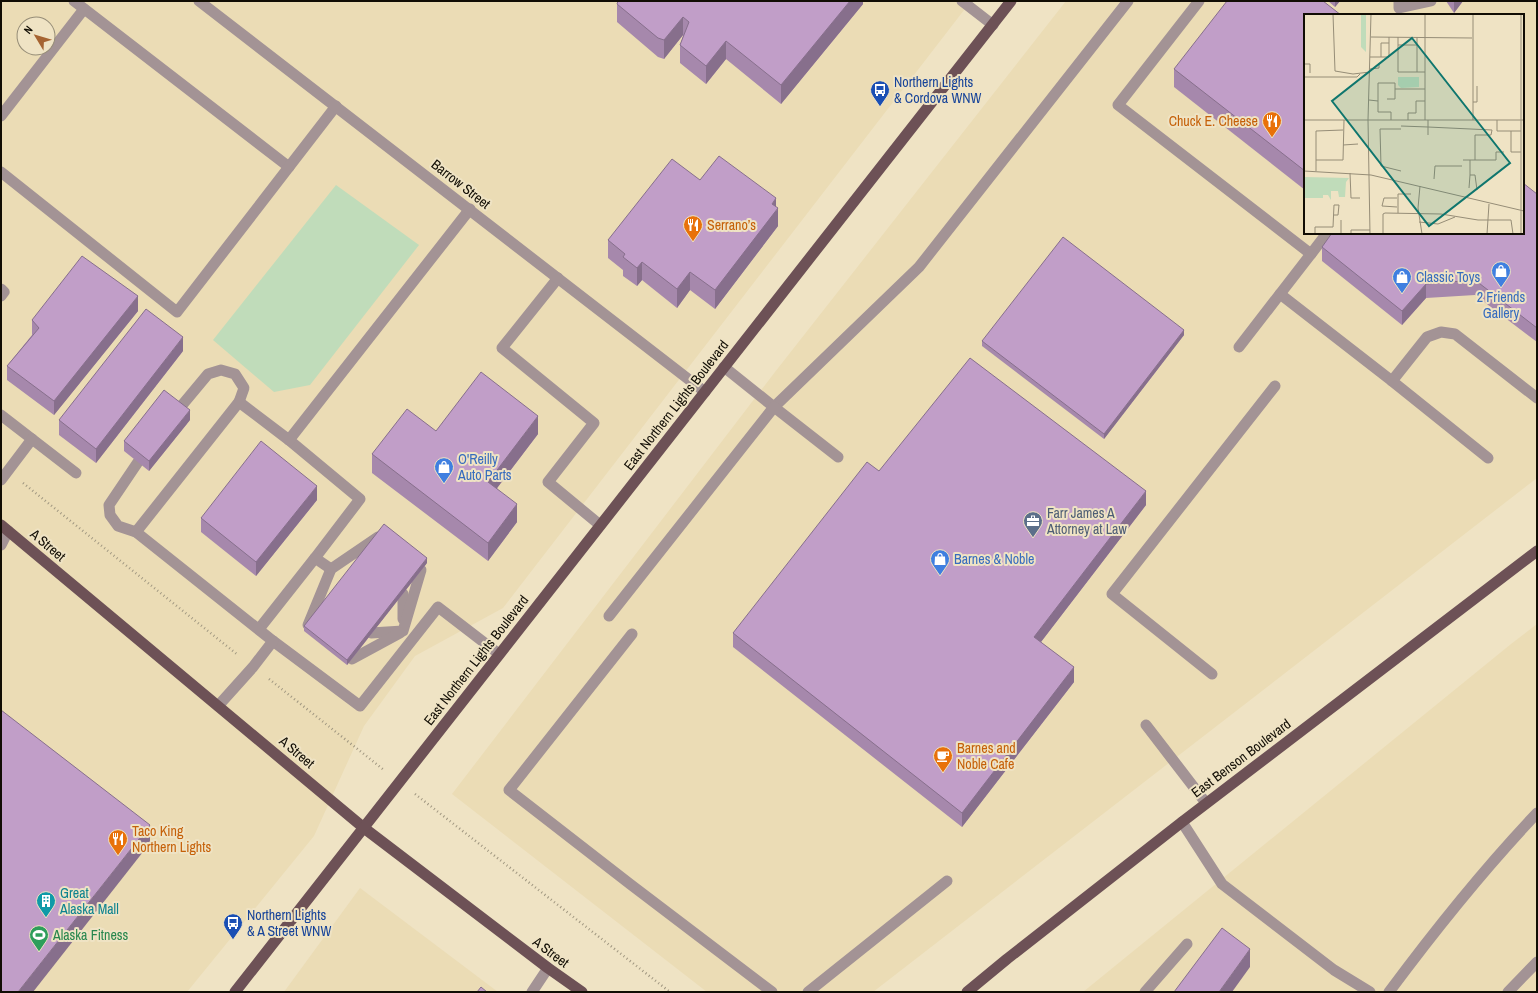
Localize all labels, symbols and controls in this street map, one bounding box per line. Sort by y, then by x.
inset map [1304,14,1524,234]
north arrow [16,16,56,56]
text: N [21,23,36,37]
place label: Northern Lights & Cordova WNW [894,73,982,107]
bus stop icon: Northern Lights & Cordova WNW [869,79,891,107]
restaurant icon: Chuck E. Cheese [1261,110,1283,138]
place label: Chuck E. Cheese [1169,112,1258,130]
street label: Barrow Street [428,155,494,213]
restaurant icon: Serrano’s [682,214,704,242]
place label: Serrano’s [707,216,756,234]
shop icon: 2 Friends Gallery [1490,260,1512,288]
shop icon: Classic Toys [1391,266,1413,294]
place label: Classic Toys [1416,268,1480,286]
place label: 2 Friends Gallery [1477,288,1526,322]
street label: East Northern Lights Boulevard [620,336,732,474]
place label: O'Reilly Auto Parts [457,450,512,484]
shop icon: O'Reilly Auto Parts [433,456,455,484]
place label: Farr James A Attorney at Law [1046,504,1127,538]
office icon: Farr James A Attorney at Law [1022,510,1044,538]
street label: A Street [26,524,69,565]
shop icon: Barnes & Noble [929,548,951,576]
place label: Barnes & Noble [954,550,1034,568]
street label: East Northern Lights Boulevard [420,591,532,729]
street label: East Benson Boulevard [1188,715,1294,801]
street label: A Street [275,731,318,772]
place label: Barnes and Noble Cafe [957,739,1016,773]
cafe icon: Barnes and Noble Cafe [932,745,954,773]
place label: Taco King Northern Lights [132,822,211,856]
restaurant icon: Taco King Northern Lights [107,828,129,856]
place label: Great Alaska Mall [59,884,119,918]
building icon: Great Alaska Mall [35,890,57,918]
place label: Northern Lights & A Street WNW [247,906,331,940]
bus stop icon: Northern Lights & A Street WNW [222,912,244,940]
sports icon: Alaska Fitness [28,924,50,952]
place label: Alaska Fitness [52,926,129,944]
street label: A Street [528,932,573,971]

